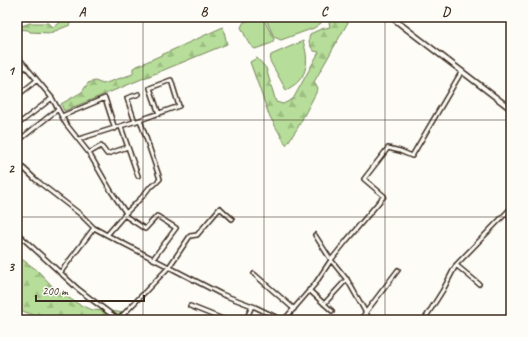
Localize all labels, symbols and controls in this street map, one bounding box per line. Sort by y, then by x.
text: A [79,4,87,20]
text: B [201,4,209,20]
text: C [321,4,329,20]
text: D [442,4,451,20]
text: 1 [8,63,16,79]
text: 2 [8,161,15,177]
text: 3 [8,259,15,275]
scale bar [36,277,144,303]
text: 200 m [42,283,69,299]

